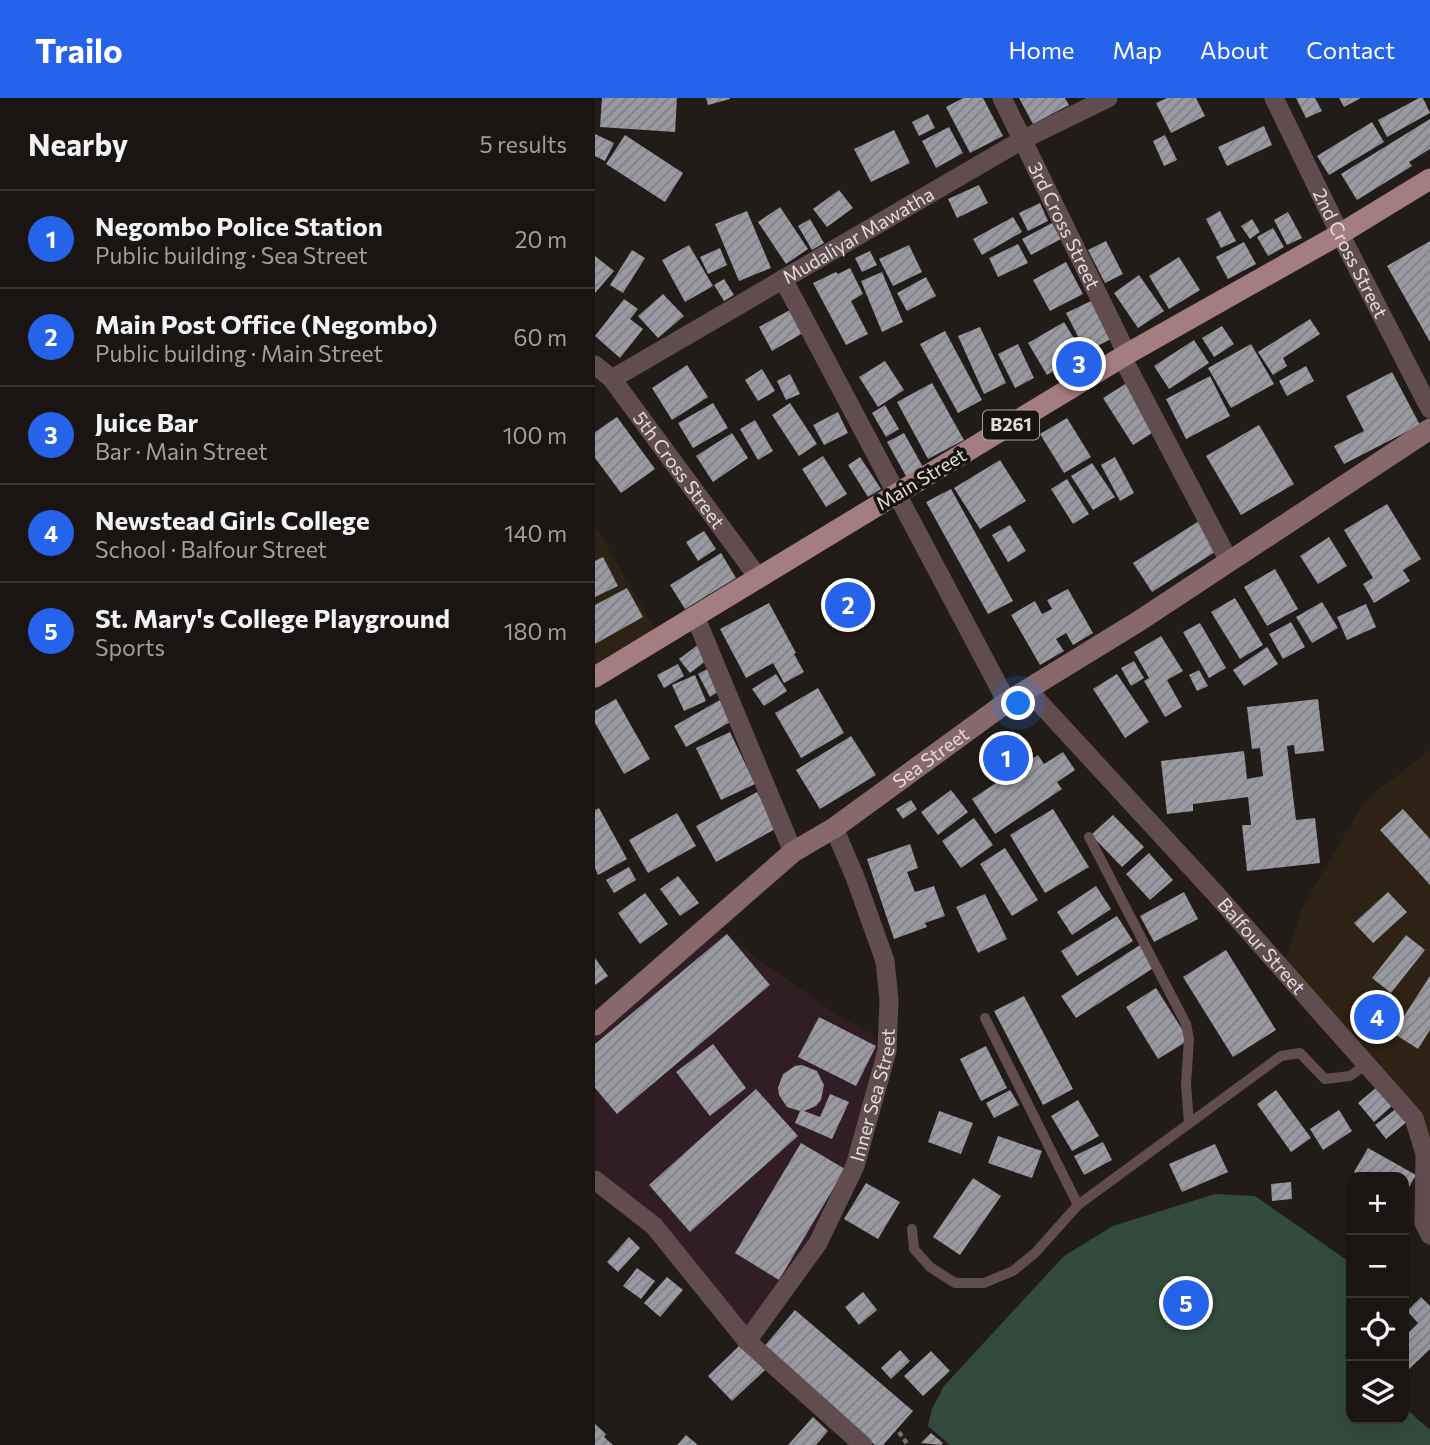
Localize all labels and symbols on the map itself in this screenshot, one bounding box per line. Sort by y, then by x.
street label: 3rd Cross Street [1024,158,1106,293]
street label: Mudaliyar Mawatha [778,182,938,288]
street label: 2nd Cross Street [1309,184,1393,322]
pin: 3 [1056,338,1102,390]
street label: 5th Cross Street [629,407,730,533]
road number: B261 [983,410,1039,440]
street label: Main Street [872,443,970,514]
pin: 2 [825,579,871,631]
your location [1001,686,1035,720]
street label: Sea Street [888,722,973,793]
pin: 1 [983,732,1029,784]
street label: Balfour Street [1213,893,1311,999]
pin: 4 [1354,991,1400,1043]
street label: Inner Sea Street [845,1028,899,1164]
pin: 5 [1163,1277,1209,1329]

